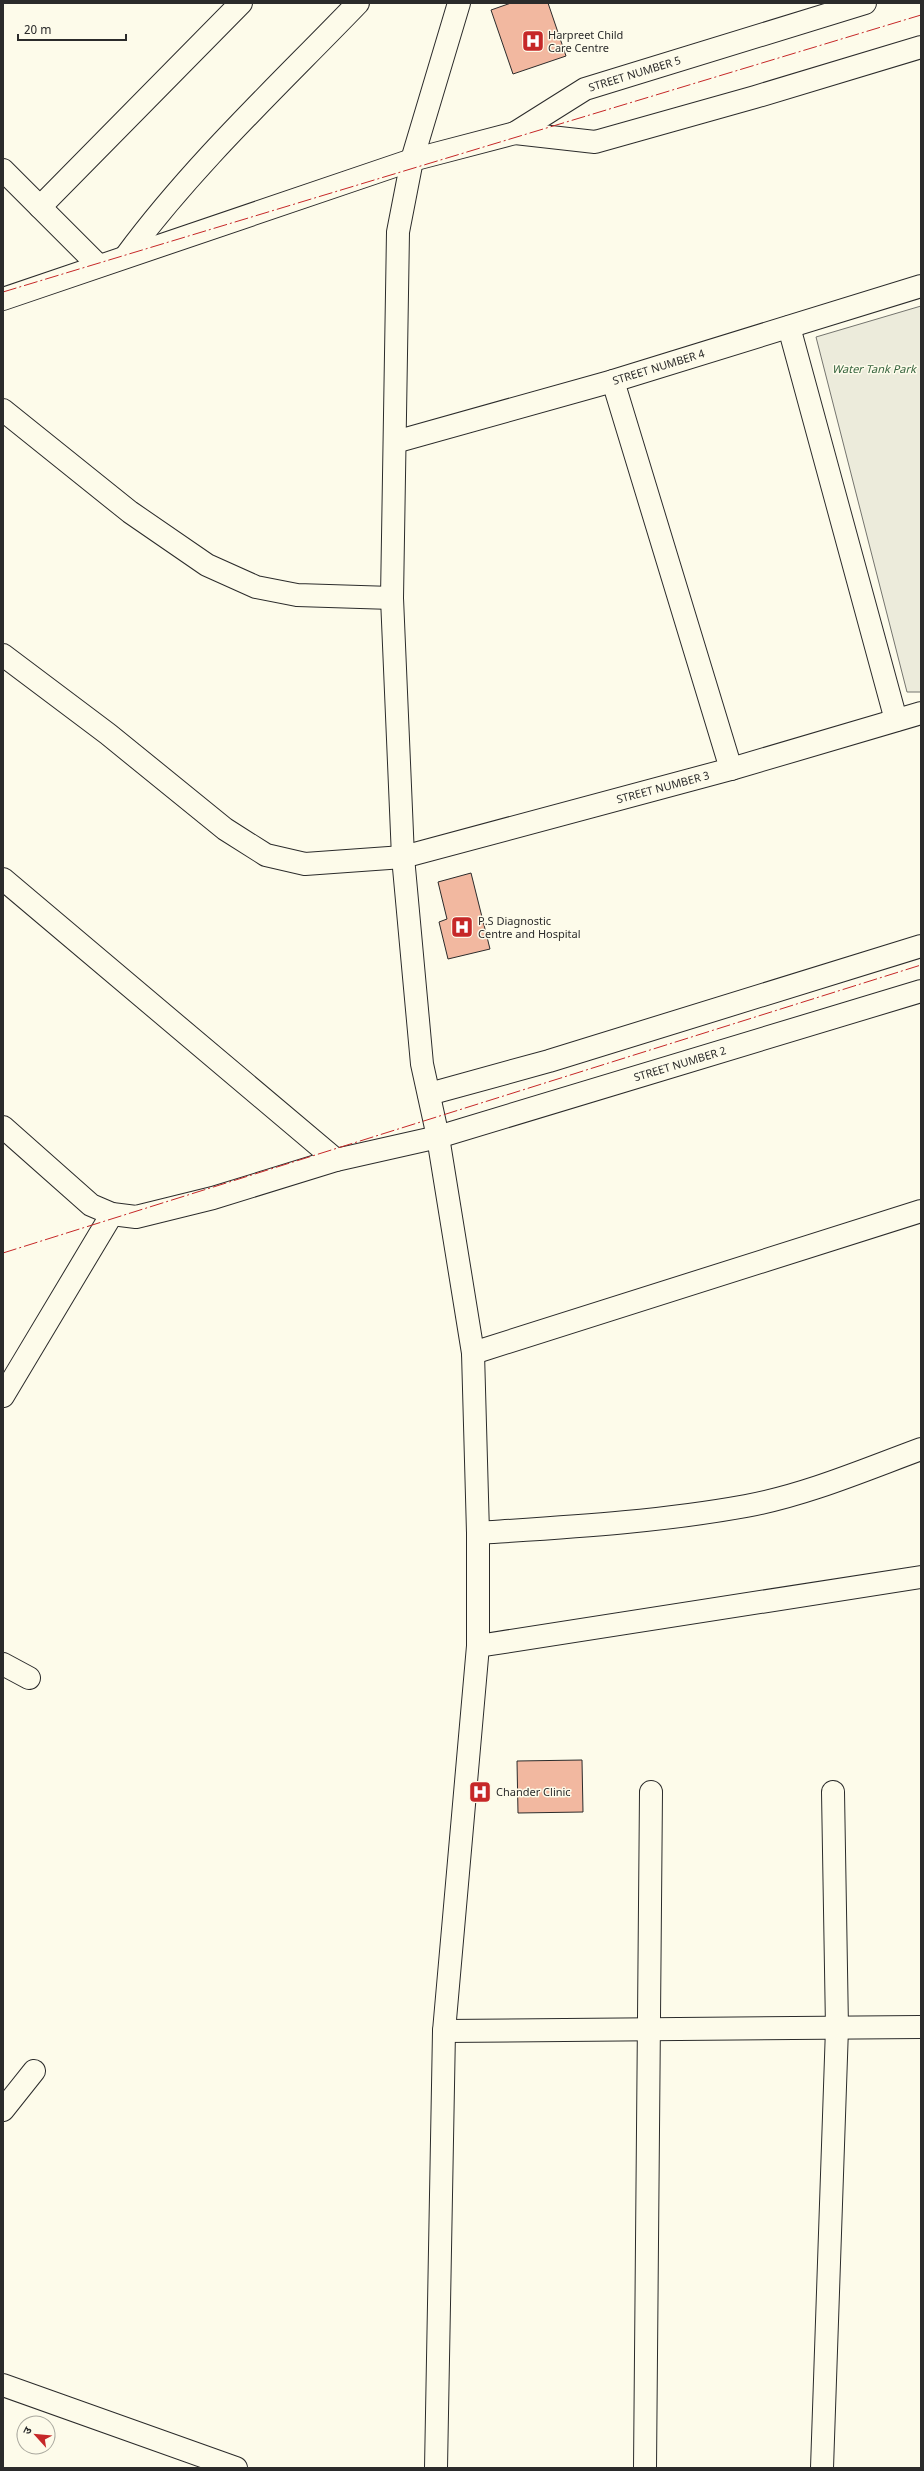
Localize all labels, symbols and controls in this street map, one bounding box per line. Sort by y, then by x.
scale bar [18,16,126,42]
text: 20 m [24,23,52,39]
hospital icon: Harpreet Child Care Centre [520,28,546,54]
place label: Harpreet Child Care Centre [548,29,623,56]
street label: STREET NUMBER 5 [587,54,683,95]
street label: STREET NUMBER 4 [611,347,707,389]
park label: Water Tank Park [832,363,918,377]
street label: STREET NUMBER 3 [615,769,711,807]
hospital icon: P.S Diagnostic Centre and Hospital [449,914,475,940]
place label: P.S Diagnostic Centre and Hospital [478,915,581,942]
street label: STREET NUMBER 2 [632,1044,728,1085]
hospital icon: Chander Clinic [467,1779,493,1805]
place label: Chander Clinic [496,1786,571,1800]
north arrow [16,2415,56,2455]
text: उ [20,2424,36,2437]

